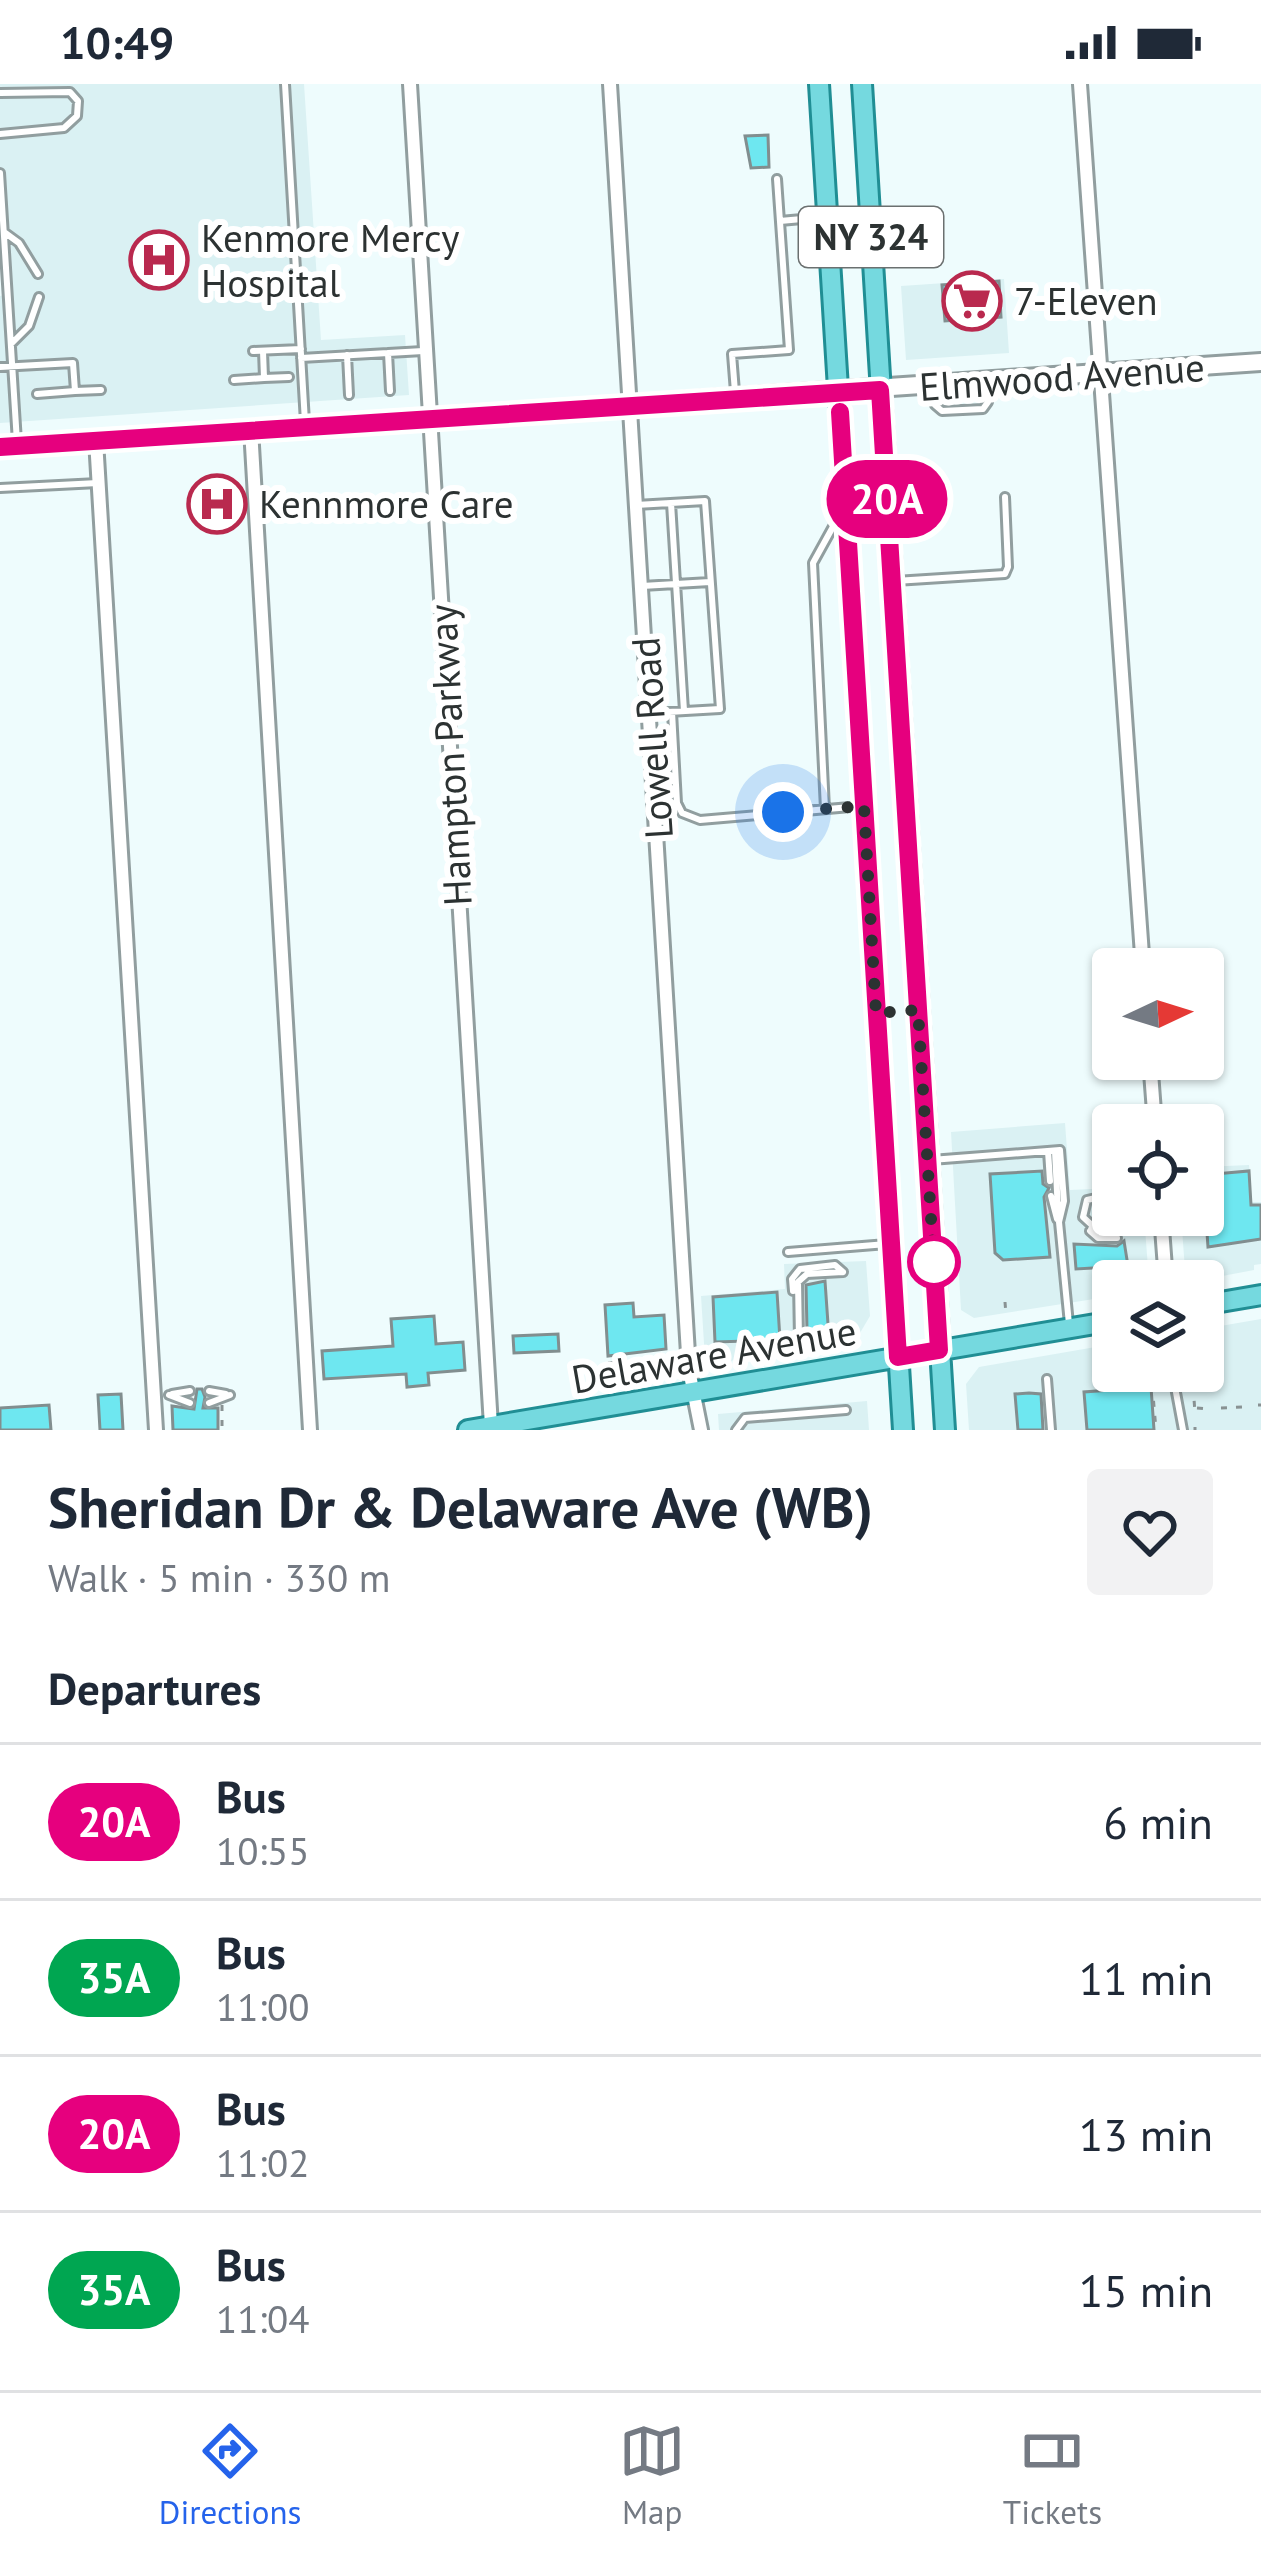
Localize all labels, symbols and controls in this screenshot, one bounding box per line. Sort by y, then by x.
text: 10:49 [60,13,174,71]
road number: NY 324 [799,207,943,267]
place label: Kenmore Mercy Hospital [201,212,459,308]
hospital icon: Kenmore Mercy Hospital [128,229,190,291]
supermarket icon: 7-Eleven [941,270,1003,332]
place label: 7-Eleven [1014,275,1158,326]
street label: Elmwood Avenue [918,341,1206,412]
line badge: 20A [818,460,956,538]
text: 20A [850,471,924,526]
hospital icon: Kennmore Care [186,473,248,535]
place label: Kennmore Care [259,478,513,529]
street label: Hampton Parkway [416,603,483,907]
street label: Lowell Road [619,635,684,841]
your location [753,782,813,842]
north arrow [1092,948,1224,1080]
map controls [1092,948,1224,1392]
button: locate [1092,1104,1224,1236]
unlabelled marker [909,1237,959,1287]
button: layers [1092,1260,1224,1392]
street label: Delaware Avenue [568,1304,860,1405]
button: heart [1087,1469,1213,1595]
text: Sheridan Dr & Delaware Ave (WB) [48,1470,873,1544]
text: Walk · 5 min · 330 m [48,1552,390,1603]
text: Departures [48,1659,261,1717]
text: Bus [216,1767,286,1825]
text: 6 min [1103,1793,1213,1851]
text: 20A [77,1794,151,1849]
text: 10:55 [216,1825,310,1876]
text: Bus [216,1923,286,1981]
text: 11 min [1079,1949,1213,2007]
text: 35A [77,1950,151,2005]
text: 11:00 [216,1981,310,2032]
text: Bus [216,2079,286,2137]
text: 13 min [1079,2105,1213,2163]
text: 20A [77,2106,151,2161]
text: 11:02 [216,2137,310,2188]
text: Bus [216,2235,286,2293]
text: 15 min [1079,2261,1213,2319]
text: 35A [77,2262,151,2317]
text: 11:04 [216,2293,310,2344]
tab: Directions [159,2418,301,2533]
tab: Map [619,2418,685,2533]
tab: Tickets [1003,2418,1102,2533]

